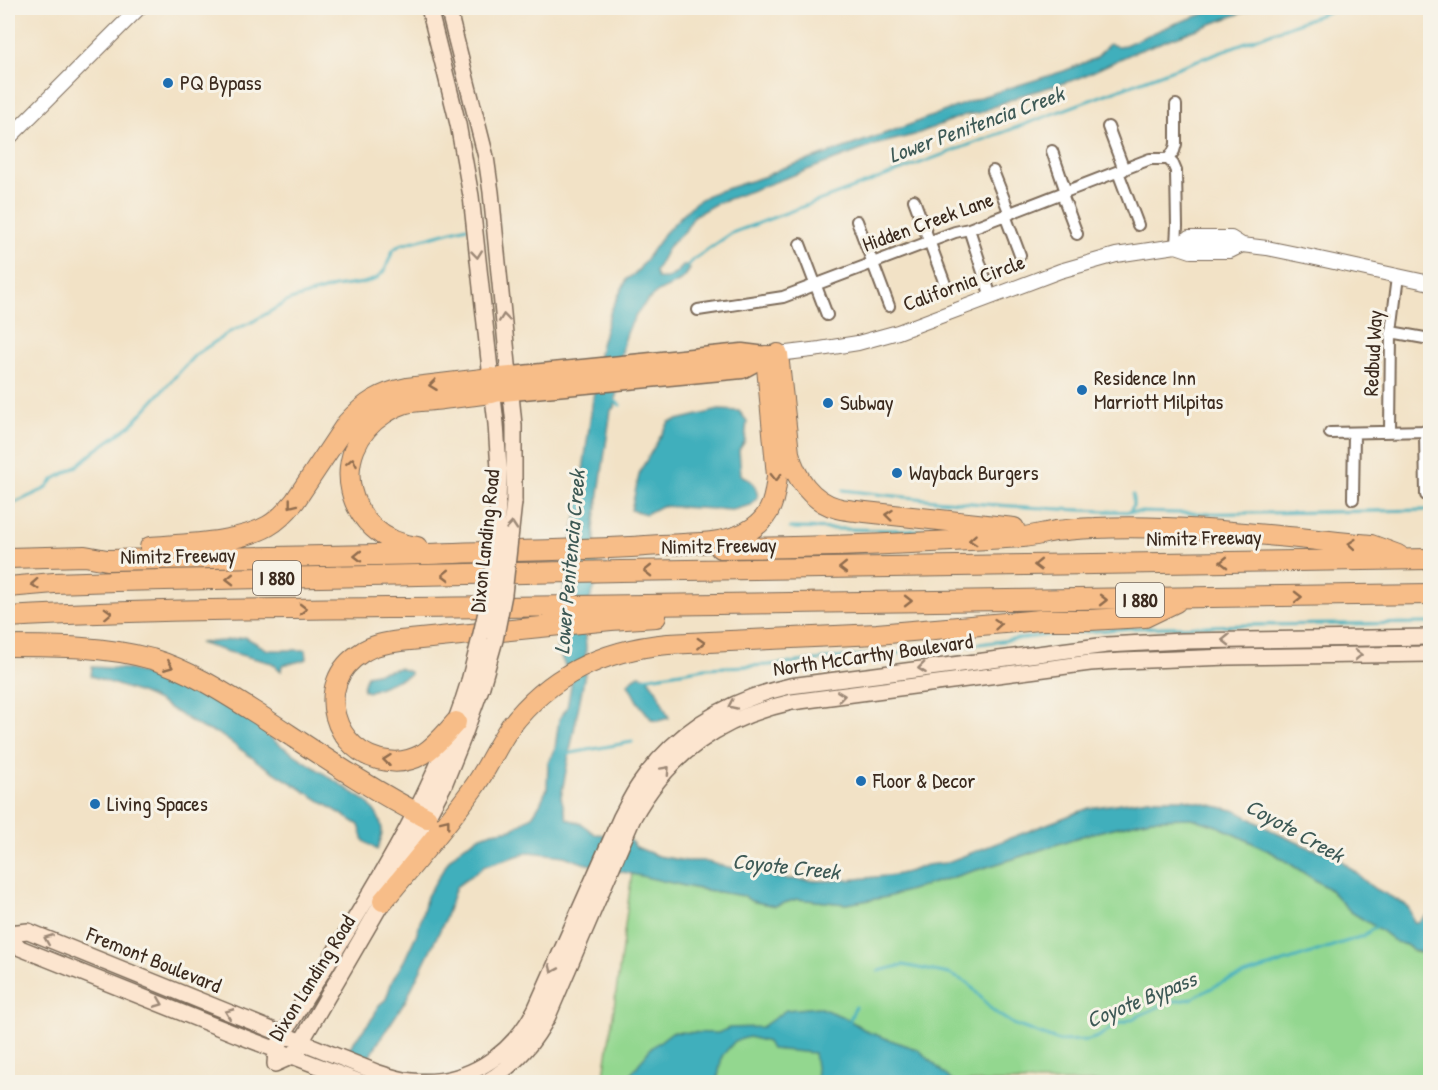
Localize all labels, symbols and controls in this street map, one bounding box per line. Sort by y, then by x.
place label: PQ Bypass [180,68,262,97]
marker: PQ Bypass [161,76,175,90]
water label: Lower Penitencia Creek [884,78,1069,170]
street label: Hidden Creek Lane [858,184,997,259]
street label: California Circle [899,247,1029,318]
one-way arrow [470,249,483,259]
street label: Redbud Way [1356,309,1389,397]
one-way arrow [498,314,511,323]
place label: Residence Inn Marriott Milpitas [1094,363,1223,416]
one-way arrow [428,378,437,390]
marker: Residence Inn Marriott Milpitas [1075,383,1089,397]
place label: Subway [840,388,894,417]
marker: Subway [821,396,835,410]
one-way arrow [345,457,358,467]
place label: Wayback Burgers [909,458,1039,487]
marker: Wayback Burgers [890,466,904,480]
water label: Lower Penitencia Creek [546,467,592,655]
street label: Dixon Landing Road [463,468,506,614]
one-way arrow [770,472,782,481]
one-way arrow [289,497,300,508]
one-way arrow [885,509,894,522]
one-way arrow [505,521,518,530]
street label: Nimitz Freeway [1146,522,1262,553]
street label: Nimitz Freeway [661,530,777,561]
one-way arrow [969,533,978,546]
one-way arrow [1348,538,1357,551]
street label: Nimitz Freeway [120,540,236,571]
one-way arrow [353,549,362,562]
one-way arrow [1219,556,1228,568]
one-way arrow [1033,559,1042,571]
road number: I 880 [253,561,301,595]
one-way arrow [838,562,847,575]
one-way arrow [643,564,652,577]
one-way arrow [442,569,451,581]
one-way arrow [226,573,235,585]
one-way arrow [31,578,40,591]
road number: I 880 [1116,583,1164,617]
one-way arrow [1294,591,1303,603]
one-way arrow [1099,594,1108,606]
one-way arrow [904,595,913,607]
one-way arrow [298,603,307,615]
one-way arrow [103,606,112,619]
one-way arrow [993,618,1002,631]
street label: North McCarthy Boulevard [771,626,975,683]
one-way arrow [1221,634,1230,647]
one-way arrow [696,636,705,649]
one-way arrow [1353,649,1362,661]
one-way arrow [162,659,173,671]
one-way arrow [918,661,927,674]
one-way arrow [836,690,846,702]
one-way arrow [728,698,739,710]
one-way arrow [383,754,392,767]
place label: Floor & Decor [872,766,975,795]
one-way arrow [659,767,670,778]
marker: Floor & Decor [854,774,868,788]
place label: Living Spaces [107,789,208,818]
water label: Coyote Creek [1241,791,1351,870]
marker: Living Spaces [88,797,102,811]
one-way arrow [439,819,450,830]
water label: Coyote Creek [731,845,843,887]
street label: Dixon Landing Road [261,909,362,1046]
street label: Fremont Boulevard [82,919,226,1000]
one-way arrow [44,934,55,946]
one-way arrow [548,962,560,973]
water label: Coyote Bypass [1082,962,1203,1035]
one-way arrow [152,996,163,1008]
one-way arrow [224,1008,235,1020]

